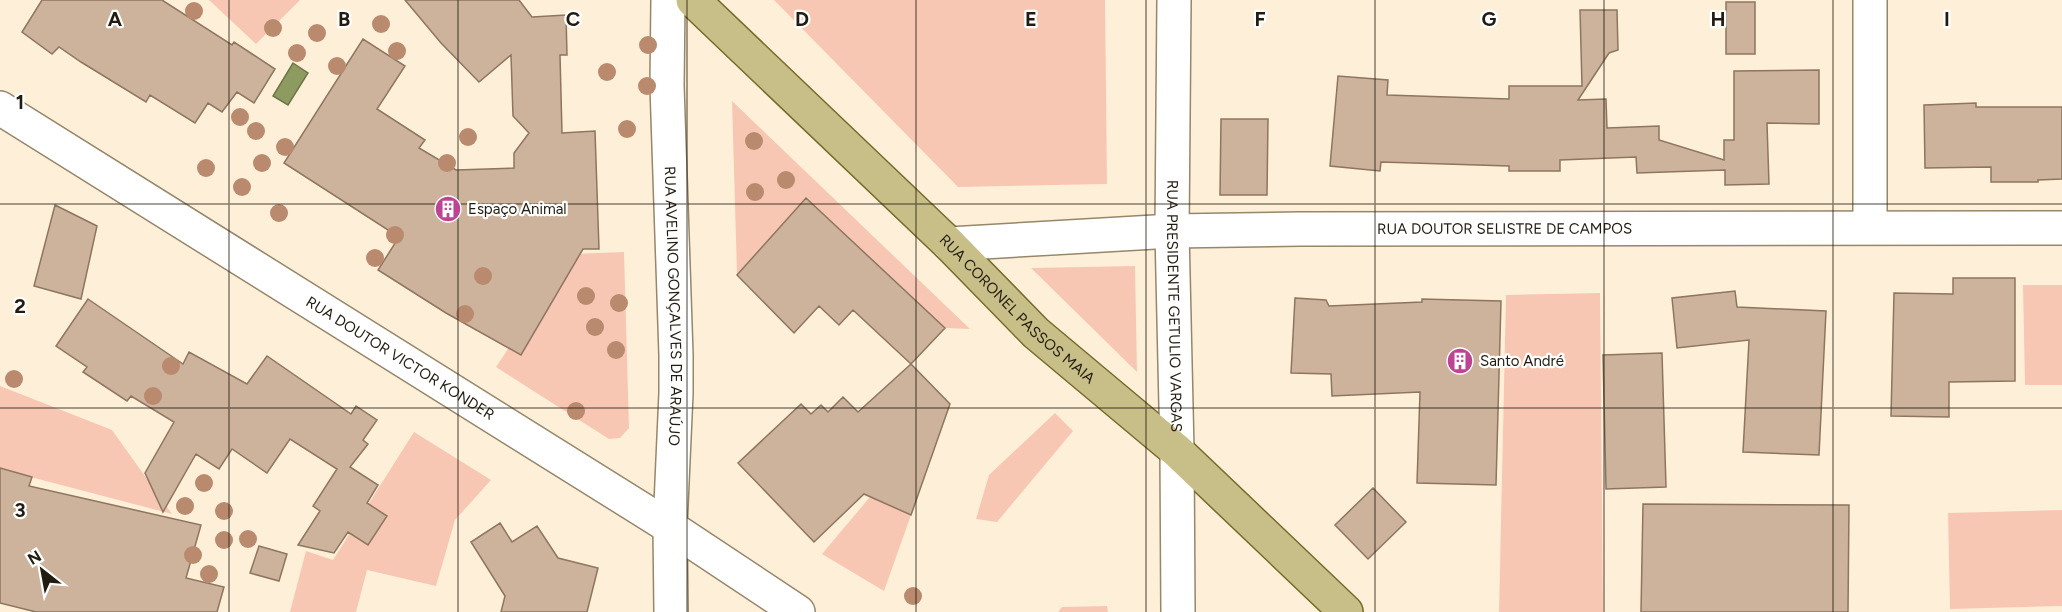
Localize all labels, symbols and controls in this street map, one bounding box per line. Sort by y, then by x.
text: A [108,7,123,31]
text: B [338,7,350,31]
text: C [566,7,580,31]
text: D [795,7,809,31]
text: E [1025,7,1037,31]
text: F [1254,7,1266,31]
text: G [1482,7,1497,31]
text: H [1711,7,1726,31]
text: I [1944,7,1950,31]
text: 1 [16,90,24,114]
street label: RUA AVELINO GONÇALVES DE ARAÚJO [661,166,685,446]
street label: RUA PRESIDENTE GETULIO VARGAS [1163,180,1186,432]
building icon: Espaço Animal [433,194,463,224]
place label: Espaço Animal [468,200,567,218]
street label: RUA DOUTOR SELISTRE DE CAMPOS [1377,220,1632,238]
street label: RUA CORONEL PASSOS MAIA [936,231,1099,387]
street label: RUA DOUTOR VICTOR KONDER [303,293,498,424]
text: 2 [14,294,26,318]
building icon: Santo André [1445,346,1475,376]
place label: Santo André [1480,352,1564,370]
text: 3 [14,498,26,522]
north arrow [12,540,72,600]
text: N [24,546,45,569]

